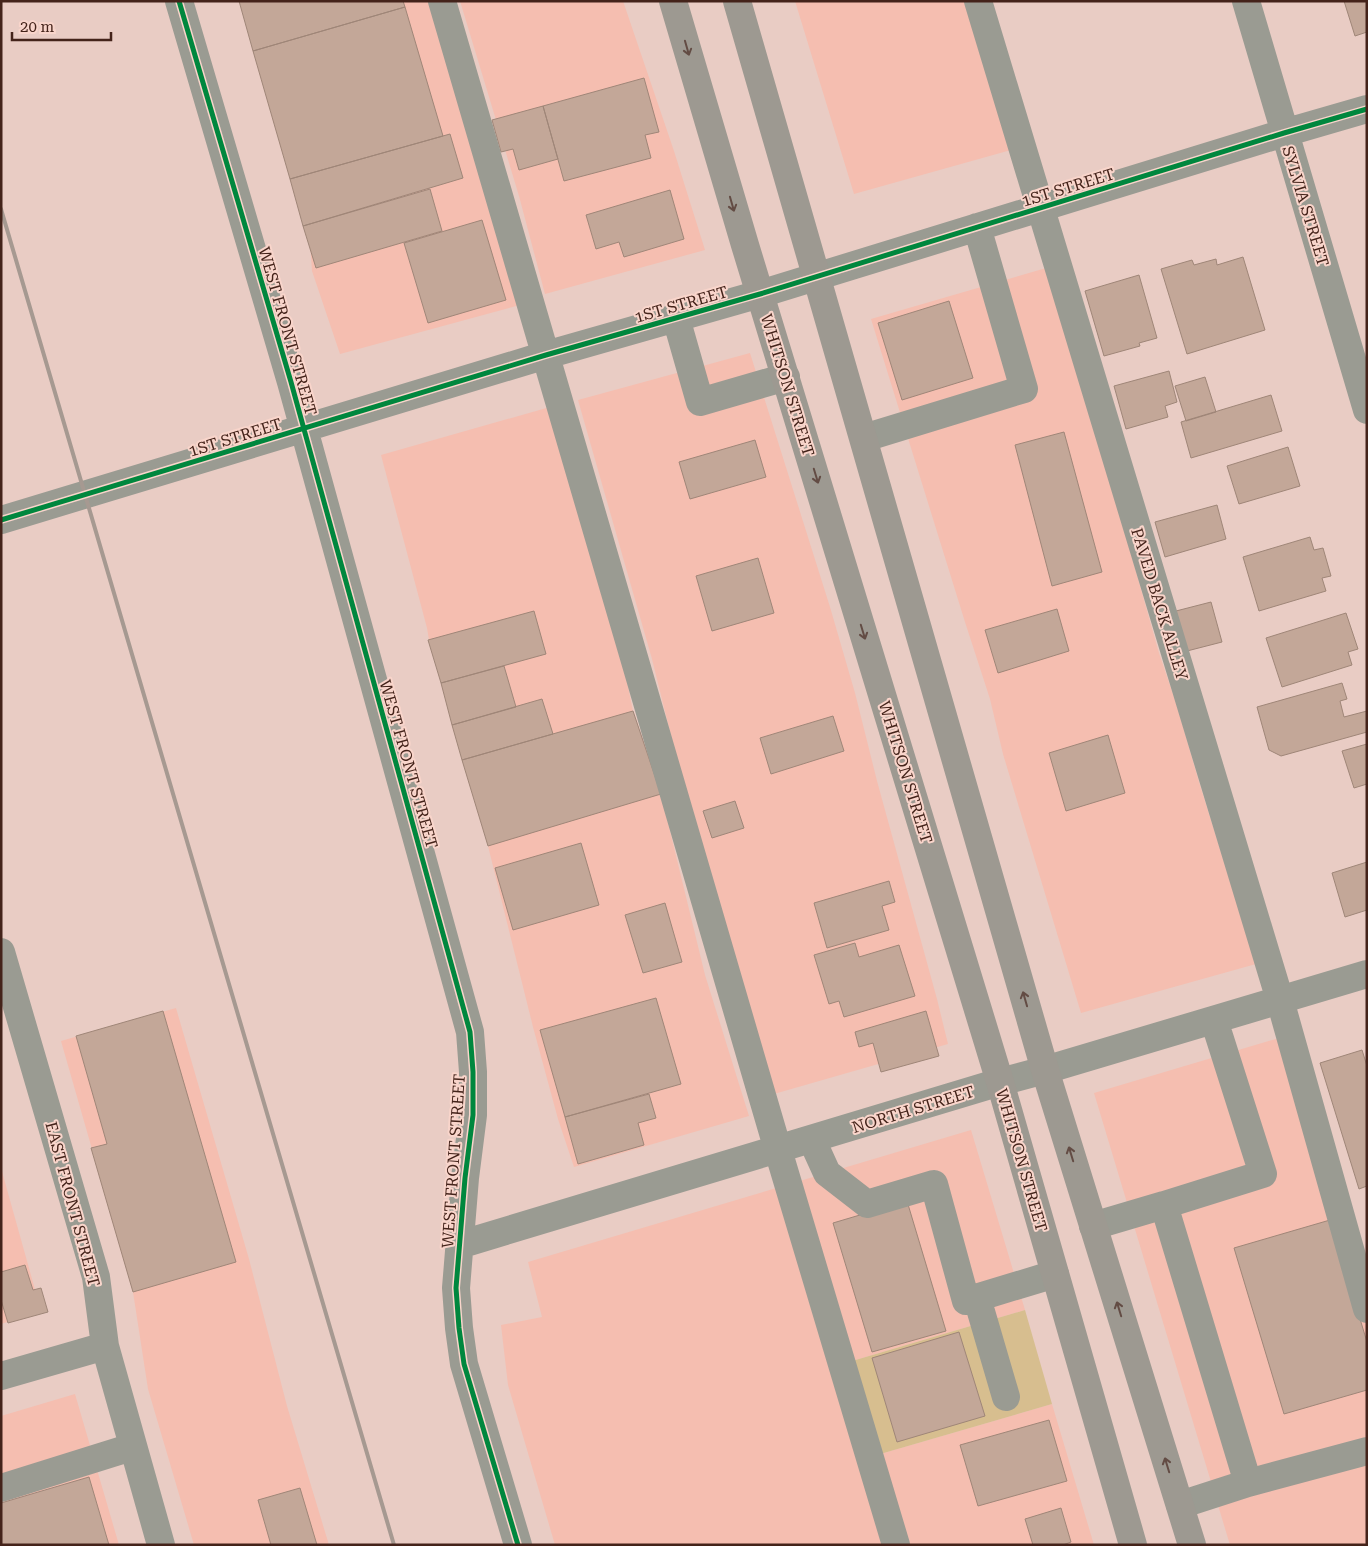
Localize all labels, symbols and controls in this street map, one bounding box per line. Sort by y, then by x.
scale bar [12,10,111,42]
text: 20 m [20,18,55,36]
one-way arrow [682,40,692,56]
street label: SYLVIA STREET [1278,144,1333,269]
street label: 1ST STREET [1019,164,1117,211]
one-way arrow [728,196,738,212]
street label: WEST FRONT STREET [254,245,321,418]
street label: 1ST STREET [632,282,730,327]
street label: WHITSON STREET [757,312,818,459]
street label: 1ST STREET [186,414,284,461]
one-way arrow [811,468,821,484]
street label: PAVED BACK ALLEY [1127,526,1192,683]
one-way arrow [859,624,868,639]
street label: WEST FRONT STREET [375,678,442,851]
street label: WHITSON STREET [875,699,936,846]
one-way arrow [1019,991,1029,1007]
street label: WEST FRONT STREET [438,1073,469,1249]
street label: NORTH STREET [850,1082,977,1137]
street label: WHITSON STREET [992,1086,1051,1234]
street label: EAST FRONT STREET [41,1120,104,1289]
one-way arrow [1065,1147,1075,1163]
one-way arrow [1114,1302,1123,1318]
one-way arrow [1162,1457,1172,1473]

